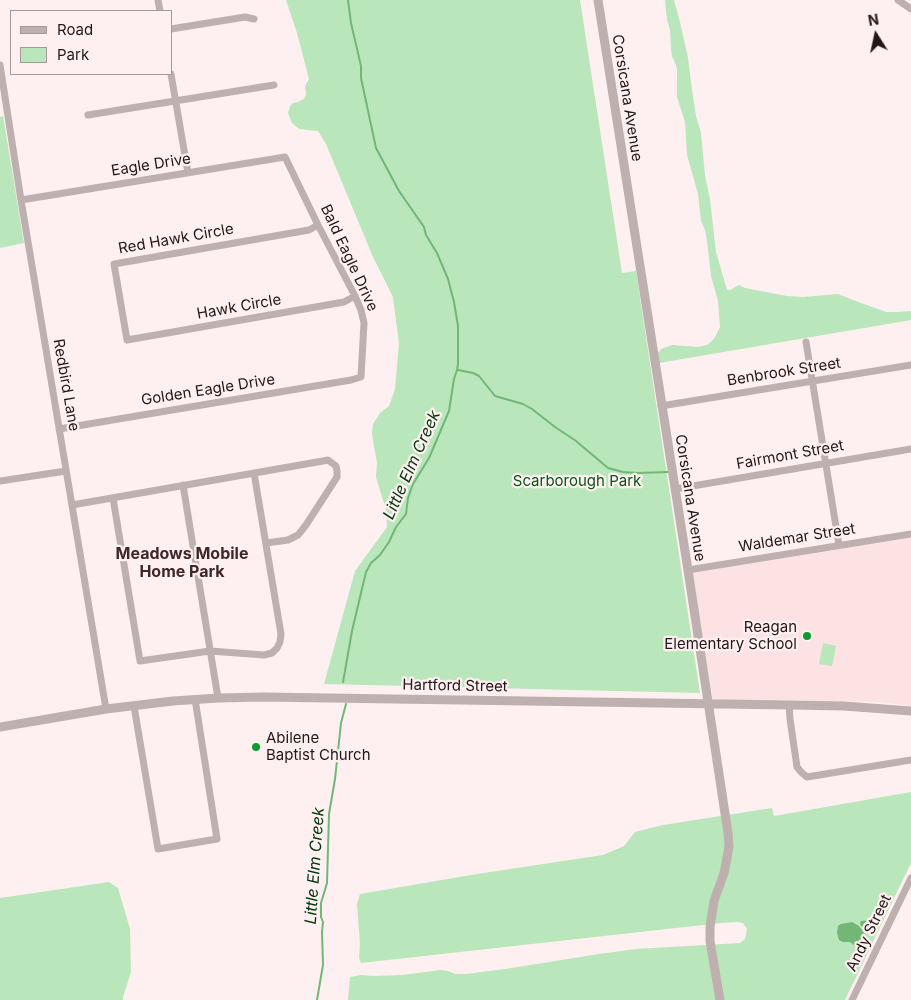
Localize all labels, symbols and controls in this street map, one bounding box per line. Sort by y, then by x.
legend [10,10,172,75]
north arrow [851,10,901,60]
text: N [867,10,880,29]
text: Road [57,20,93,39]
street label: Corsicana Avenue [608,33,646,163]
text: Park [57,45,89,64]
street label: Eagle Drive [110,150,192,180]
street label: Bald Eagle Drive [316,202,382,314]
street label: Red Hawk Circle [117,220,235,258]
street label: Hawk Circle [195,291,283,323]
street label: Redbird Lane [49,337,83,433]
street label: Benbrook Street [726,354,842,390]
street label: Golden Eagle Drive [140,371,276,409]
water label: Little Elm Creek [379,408,445,522]
street label: Corsicana Avenue [671,433,709,563]
street label: Fairmont Street [735,437,845,473]
park label: Scarborough Park [513,472,641,490]
street label: Waldemar Street [737,520,857,556]
district label: Meadows Mobile Home Park [116,544,248,582]
place label: Reagan Elementary School [664,618,797,653]
marker: Reagan Elementary School [801,630,813,642]
street label: Hartford Street [402,676,508,696]
place label: Abilene Baptist Church [266,729,371,764]
marker: Abilene Baptist Church [250,741,262,753]
water label: Little Elm Creek [301,807,329,925]
street label: Andy Street [843,892,895,974]

